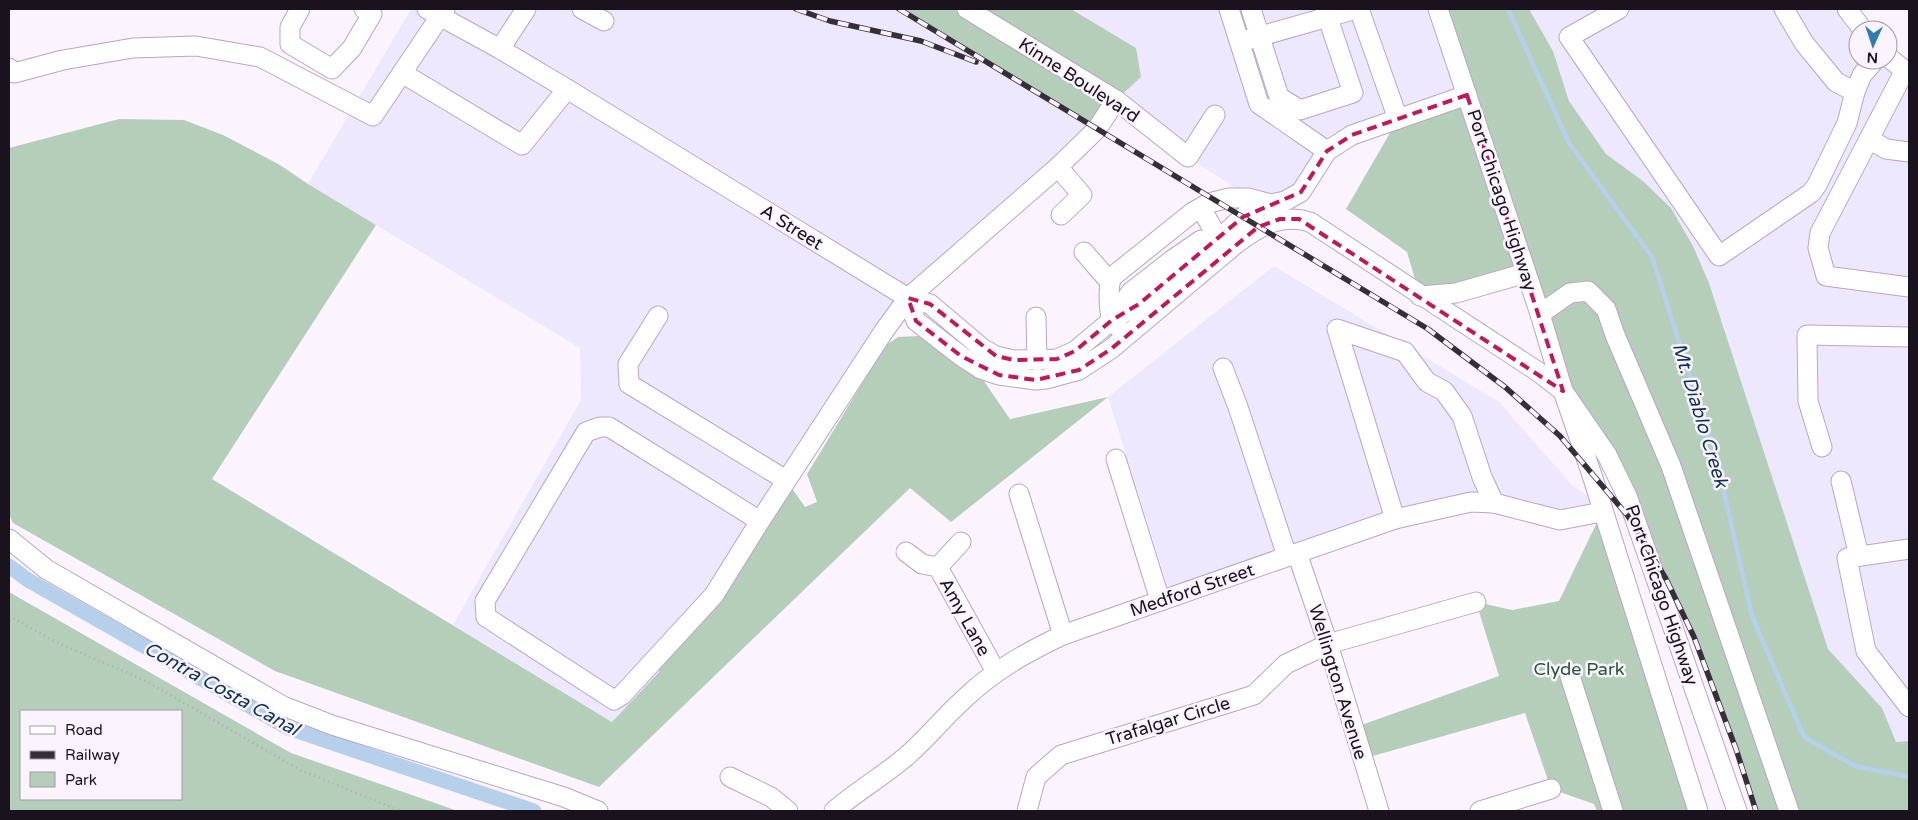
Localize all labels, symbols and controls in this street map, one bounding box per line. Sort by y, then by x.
north arrow [1848,20,1898,70]
street label: Kinne Boulevard [1014,33,1144,127]
text: N [1866,49,1878,66]
street label: Port Chicago Highway [1462,106,1542,294]
street label: A Street [757,199,827,255]
water label: Mt. Diablo Creek [1668,340,1733,492]
street label: Port Chicago Highway [1621,502,1703,689]
street label: Medford Street [1127,558,1257,622]
street label: Amy Lane [935,574,995,660]
street label: Wellington Avenue [1304,602,1372,762]
water label: Contra Costa Canal [140,637,305,742]
park label: Clyde Park [1533,658,1625,680]
street label: Trafalgar Circle [1103,692,1233,750]
legend [20,710,182,800]
text: Road [65,721,103,739]
text: Railway [65,746,120,764]
text: Park [65,771,97,789]

